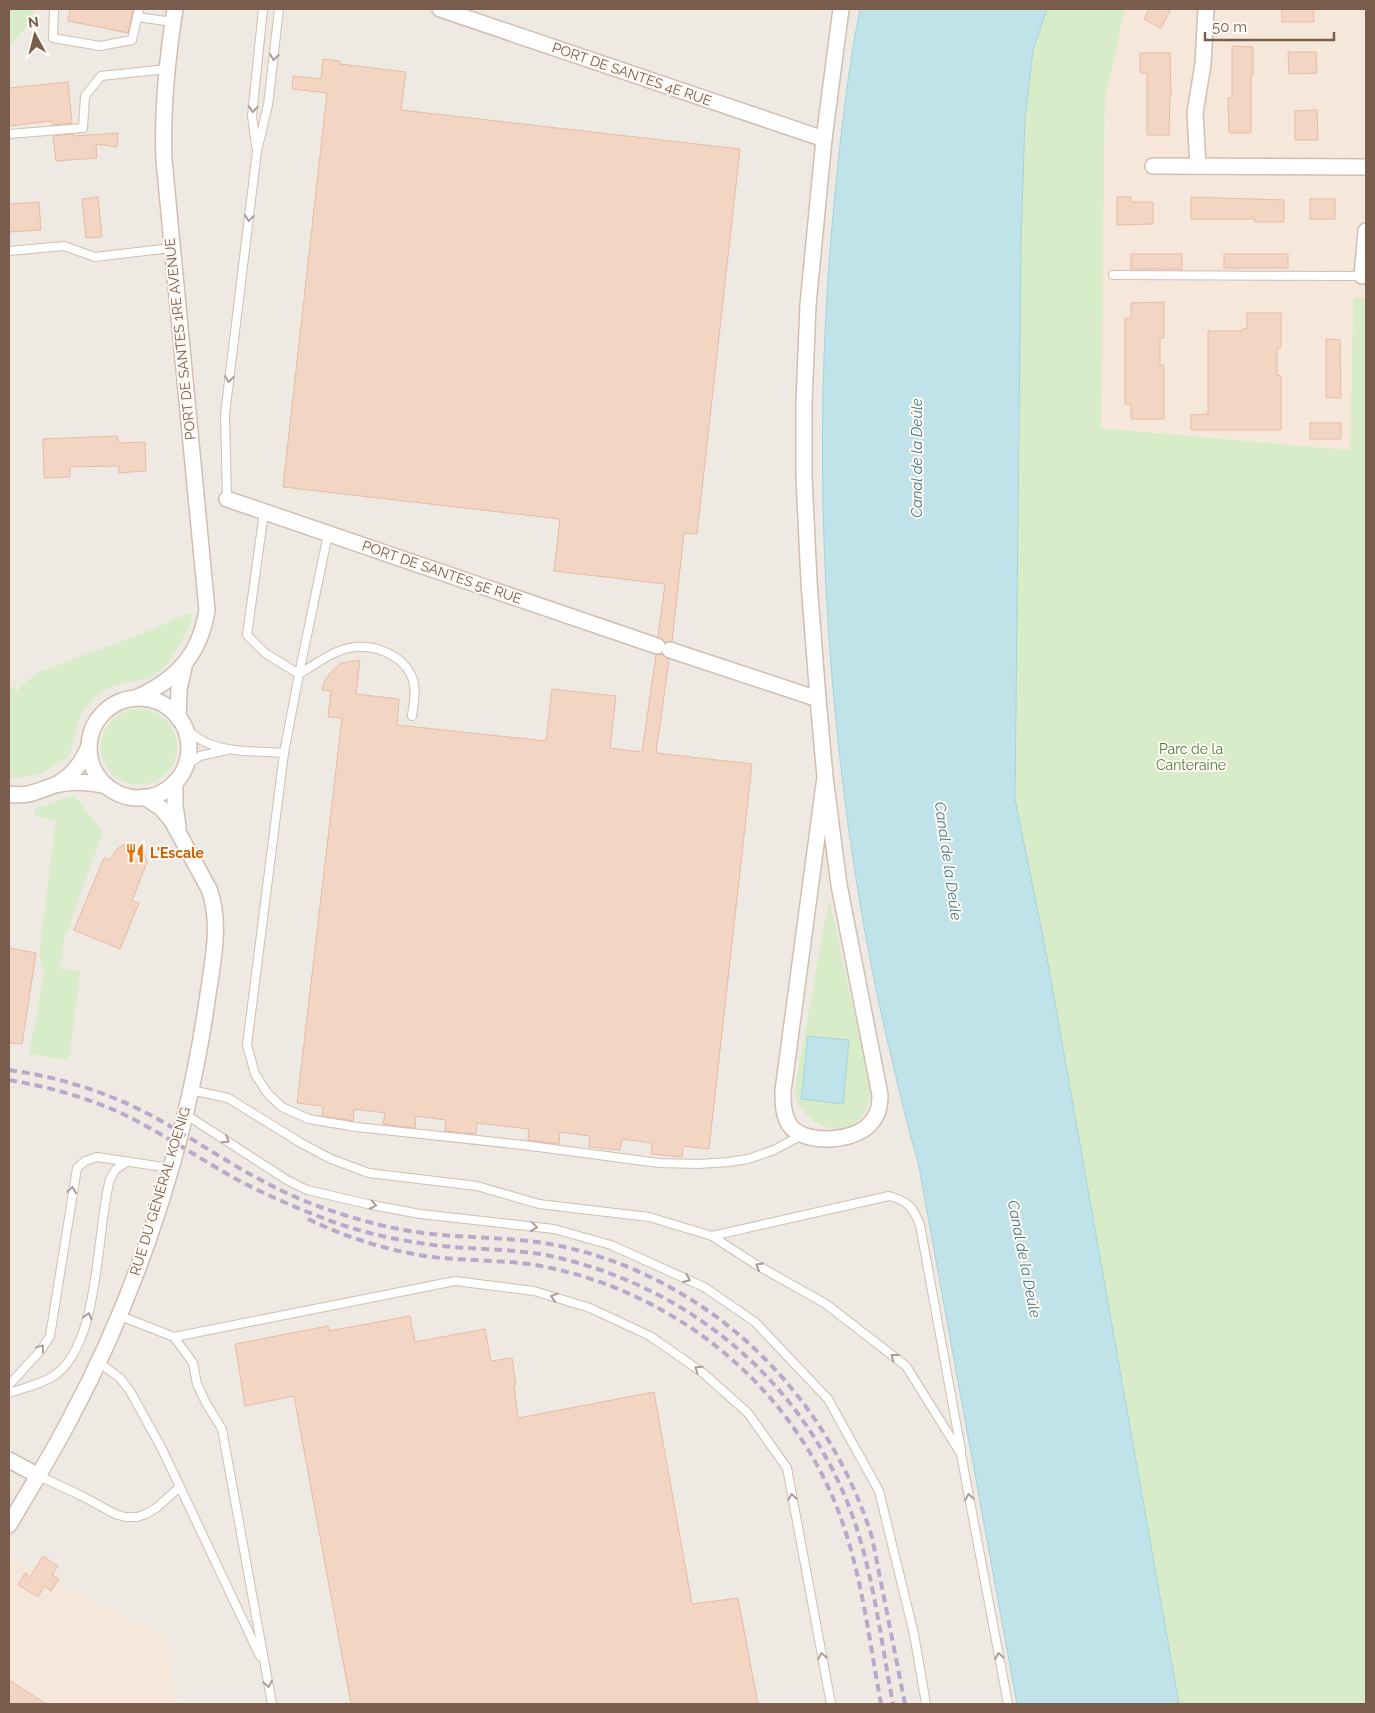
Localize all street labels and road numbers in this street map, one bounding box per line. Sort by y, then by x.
street label: PORT DE SANTES 4E RUE [550,39,714,109]
street label: PORT DE SANTES 1RE AVENUE [161,237,199,441]
street label: PORT DE SANTES 5E RUE [360,537,524,607]
street label: RUE DU GÉNÉRAL KOENIG [126,1104,193,1277]

